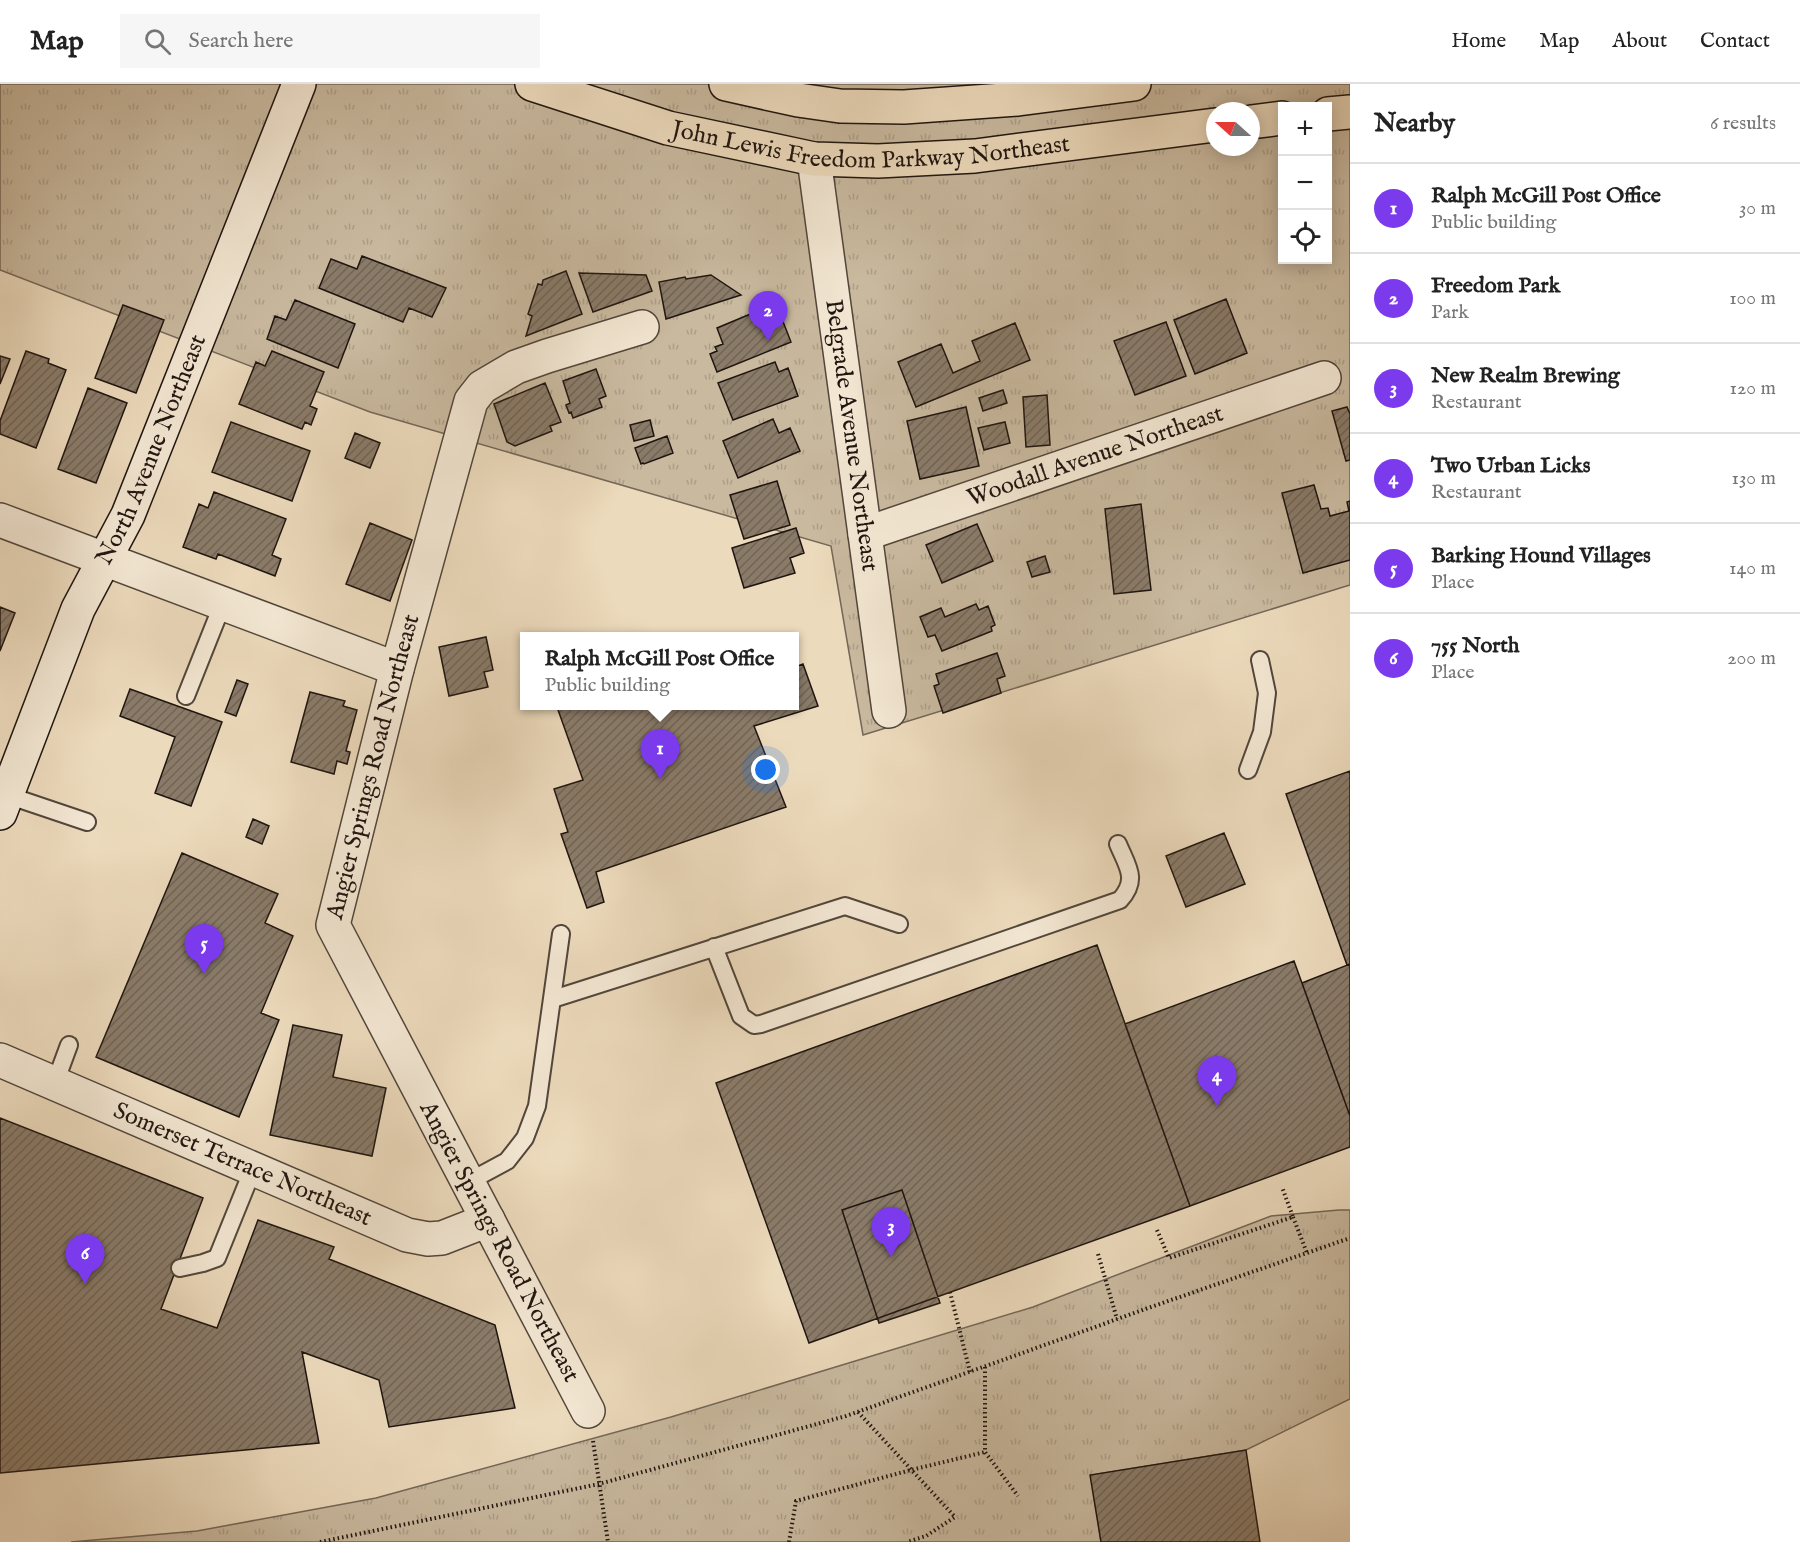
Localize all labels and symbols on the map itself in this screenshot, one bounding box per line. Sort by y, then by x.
north arrow [1206,102,1260,156]
street label: John Lewis Freedom Parkway Northeast [666,113,1072,177]
pin: 2 [748,292,788,341]
street label: Belgrade Avenue Northeast [818,298,885,573]
street label: North Avenue Northeast [89,330,214,571]
street label: Woodall Avenue Northeast [963,398,1227,514]
street label: Angier Springs Road Northeast [319,611,427,924]
pin: 1 [640,730,680,779]
your location [751,755,780,784]
pin: 5 [184,924,224,974]
pin: 4 [1198,1056,1236,1106]
street label: Somerset Terrace Northeast [109,1095,377,1233]
street label: Angier Springs Road Northeast [411,1095,586,1388]
pin: 3 [872,1208,910,1257]
pin: 6 [66,1234,104,1284]

